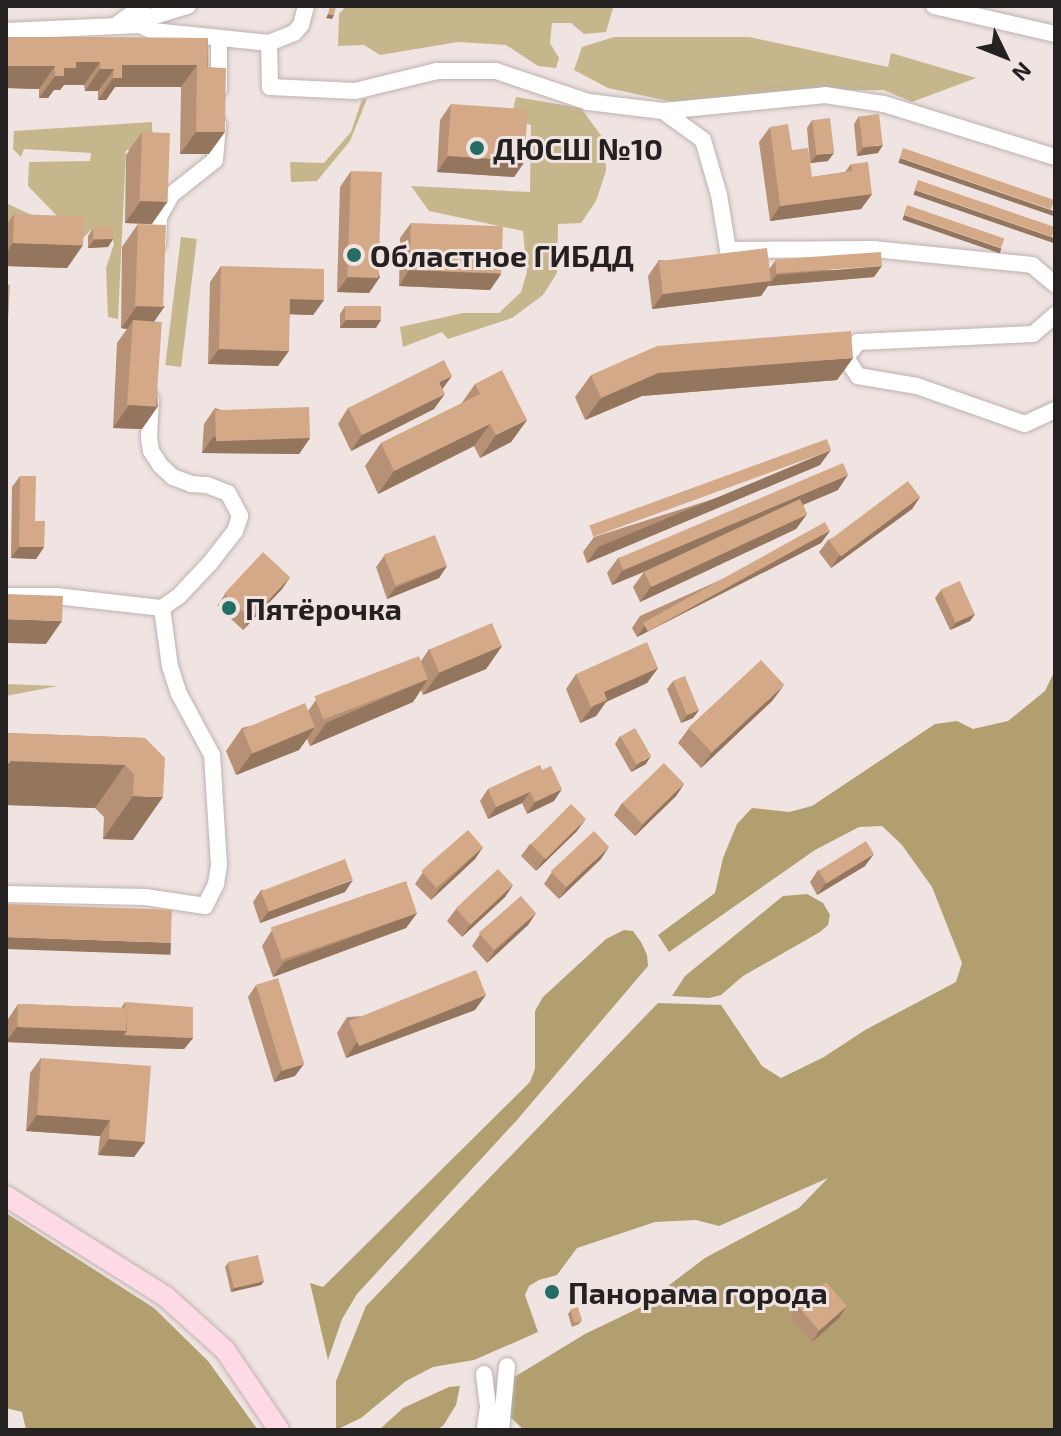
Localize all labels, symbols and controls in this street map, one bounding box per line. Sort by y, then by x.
north arrow [965,16,1045,96]
text: N [1008,58,1037,87]
place label: ДЮСШ №10 [493,130,663,166]
marker: ДЮСШ №10 [468,139,486,157]
place label: Областное ГИБДД [370,237,634,273]
marker: Областное ГИБДД [345,246,363,264]
place label: Пятёрочка [245,590,402,626]
marker: Пятёрочка [220,599,238,617]
place label: Панорама города [568,1274,828,1310]
marker: Панорама города [543,1283,561,1301]

